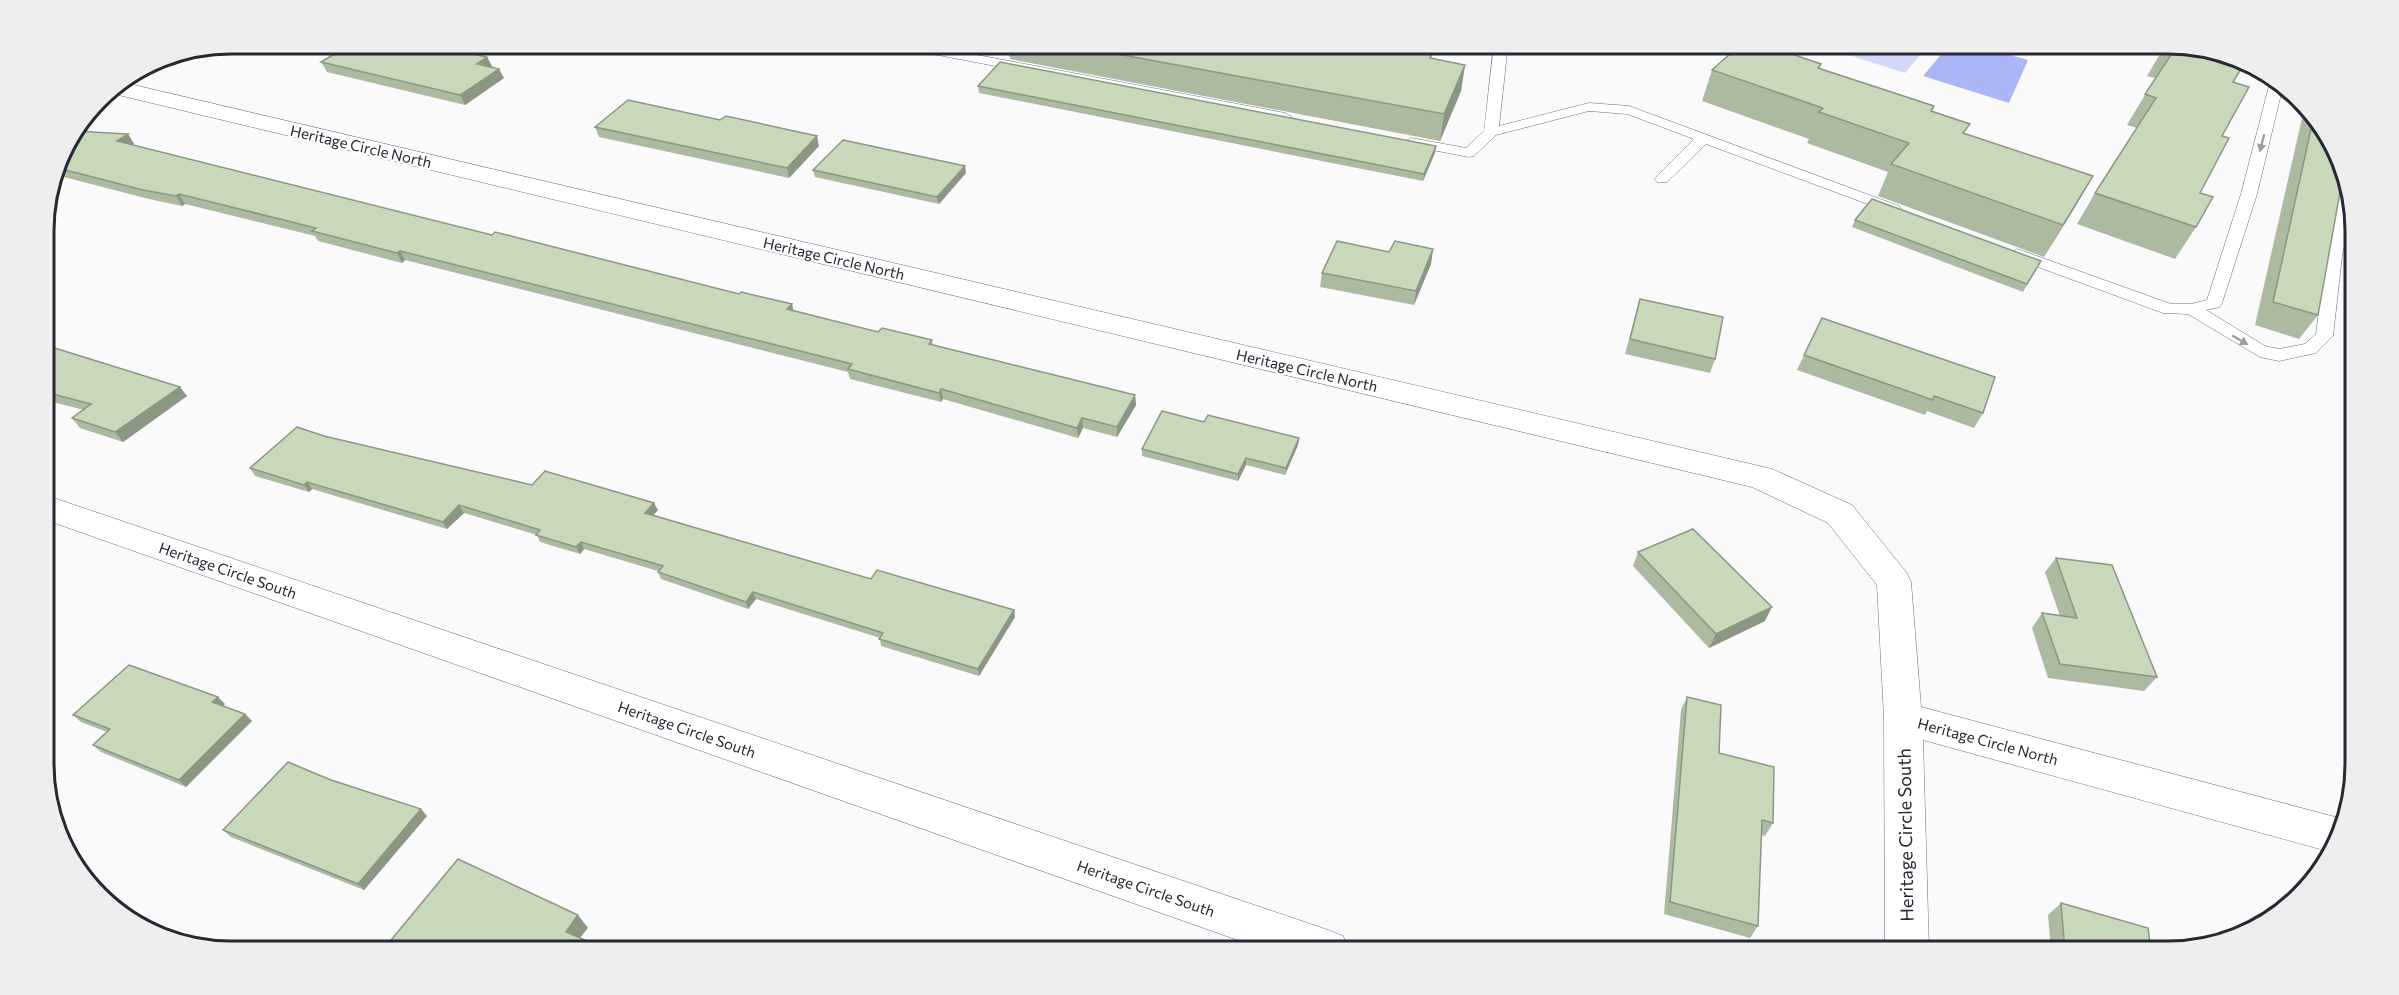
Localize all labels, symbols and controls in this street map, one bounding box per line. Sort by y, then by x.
street label: Heritage Circle North [289,121,433,171]
one-way arrow [2257,134,2266,152]
street label: Heritage Circle North [762,233,906,283]
one-way arrow [2232,335,2249,345]
street label: Heritage Circle North [1235,345,1379,395]
street label: Heritage Circle South [157,538,299,602]
street label: Heritage Circle South [616,697,758,761]
street label: Heritage Circle North [1916,714,2060,768]
street label: Heritage Circle South [1892,748,1918,922]
street label: Heritage Circle South [1075,856,1217,920]

